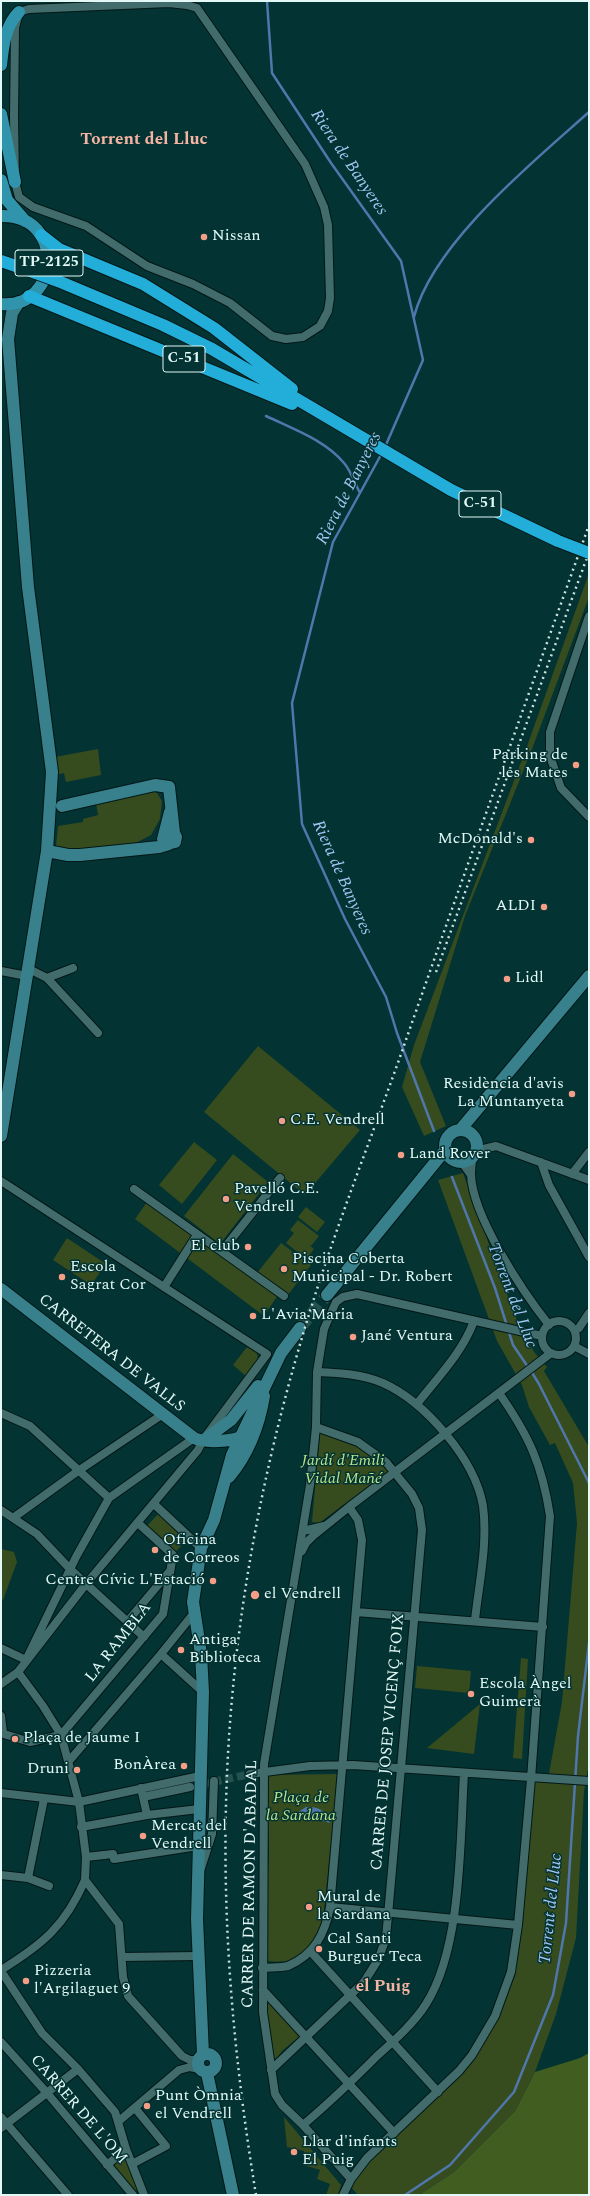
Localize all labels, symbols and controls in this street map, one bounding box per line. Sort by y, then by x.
water label: Riera de Banyeres [305,106,391,220]
district label: Torrent del Lluc [80,131,208,151]
place label: Nissan [212,227,261,247]
marker: Nissan [199,232,209,242]
road number: TP-2125 [15,250,83,276]
road number: C-51 [163,346,205,372]
water label: Riera de Banyeres [313,429,387,549]
road number: C-51 [459,491,501,517]
place label: Parking de les Mates [492,746,568,784]
marker: Parking de les Mates [571,760,581,770]
water label: Riera de Banyeres [307,817,375,939]
place label: McDonald's [437,830,523,850]
marker: McDonald's [526,835,536,845]
place label: ALDI [495,897,536,917]
marker: ALDI [539,902,549,912]
place label: Lidl [515,969,544,989]
marker: Lidl [502,974,512,984]
place label: Residència d'avis La Muntanyeta [443,1075,564,1113]
marker: Residència d'avis La Muntanyeta [567,1089,577,1099]
place label: C.E. Vendrell [290,1111,385,1131]
marker: C.E. Vendrell [277,1116,287,1126]
place label: Land Rover [409,1145,490,1165]
marker: Land Rover [396,1150,406,1160]
place label: Pavelló C.E. Vendrell [234,1180,319,1218]
marker: Pavelló C.E. Vendrell [221,1194,231,1204]
place label: El club [191,1237,240,1257]
water label: Torrent del Lluc [482,1240,540,1352]
marker: El club [243,1242,253,1252]
place label: Piscina Coberta Municipal - Dr. Robert [292,1250,453,1288]
place label: Escola Sagrat Cor [70,1258,146,1296]
marker: Piscina Coberta Municipal - Dr. Robert [279,1264,289,1274]
marker: Escola Sagrat Cor [57,1272,67,1282]
street label: CARRETERA DE VALLS [34,1291,188,1417]
place label: L'Avia Maria [261,1306,353,1326]
marker: L'Avia Maria [248,1311,258,1321]
place label: Jané Ventura [361,1327,453,1347]
marker: Jané Ventura [348,1332,358,1342]
park label: Jardí d'Emili Vidal Mañé [301,1452,385,1490]
place label: Oficina de Correos [163,1531,240,1569]
marker: Oficina de Correos [150,1545,160,1555]
place label: Centre Cívic L'Estació [45,1571,205,1591]
marker: Centre Cívic L'Estació [208,1576,218,1586]
place label: el Vendrell [264,1585,341,1605]
marker: el Vendrell [249,1589,261,1601]
street label: LA RAMBLA [82,1599,156,1687]
street label: CARRER DE JOSEP VICENÇ FOIX [368,1613,410,1871]
place label: Antiga Biblioteca [189,1631,261,1669]
marker: Antiga Biblioteca [176,1645,186,1655]
place label: Escola Àngel Guimerà [479,1675,571,1713]
marker: Escola Àngel Guimerà [466,1689,476,1699]
place label: Plaça de Jaume I [23,1729,140,1749]
marker: Plaça de Jaume I [10,1734,20,1744]
place label: BonÀrea [113,1756,176,1776]
place label: Druni [27,1760,69,1780]
street label: CARRER DE RAMON D'ABADAL [239,1760,263,2008]
marker: BonÀrea [179,1761,189,1771]
marker: Druni [72,1765,82,1775]
park label: Plaça de la Sardana [266,1789,336,1827]
place label: Mercat del Vendrell [151,1817,227,1855]
marker: Mercat del Vendrell [138,1831,148,1841]
water label: Torrent del Lluc [536,1853,568,1965]
place label: Mural de la Sardana [317,1888,390,1926]
marker: Mural de la Sardana [304,1902,314,1912]
place label: Cal Santi Burguer Teca [327,1930,422,1968]
marker: Cal Santi Burguer Teca [314,1944,324,1954]
place label: Pizzeria l'Argilaguet 9 [34,1962,130,2000]
marker: Pizzeria l'Argilaguet 9 [21,1976,31,1986]
district label: el Puig [356,1978,410,1998]
street label: CARRER DE L'OM [25,2051,131,2169]
place label: Punt Òmnia el Vendrell [155,2087,242,2125]
marker: Punt Òmnia el Vendrell [142,2101,152,2111]
place label: Llar d'infants El Puig [302,2133,397,2171]
marker: Llar d'infants El Puig [289,2147,299,2157]

